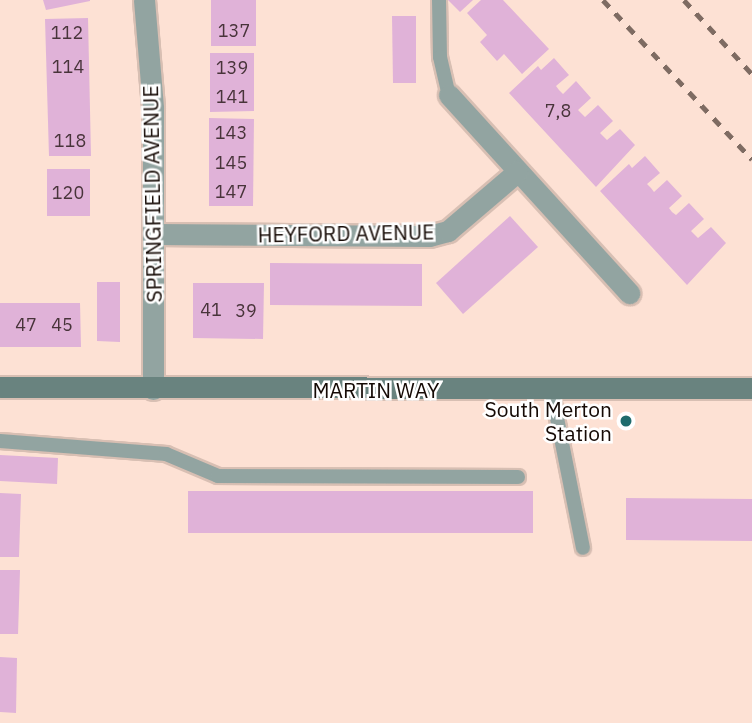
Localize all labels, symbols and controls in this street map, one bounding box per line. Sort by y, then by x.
house number: 137 [218,20,250,42]
house number: 112 [51,22,83,44]
house number: 114 [52,56,84,78]
house number: 139 [216,57,248,79]
street label: SPRINGFIELD AVENUE [138,85,166,303]
house number: 141 [216,86,248,108]
house number: 7,8 [545,100,571,122]
house number: 143 [215,122,247,144]
house number: 118 [54,130,86,152]
house number: 145 [215,152,247,174]
house number: 147 [215,181,247,203]
house number: 120 [52,182,84,204]
street label: HEYFORD AVENUE [257,219,435,247]
house number: 41 [200,299,222,321]
house number: 39 [235,300,257,322]
house number: 47 [15,314,37,336]
house number: 45 [51,314,73,336]
street label: MARTIN WAY [313,377,439,403]
place label: South Merton Station [485,396,612,446]
marker: South Merton Station [618,413,634,429]

